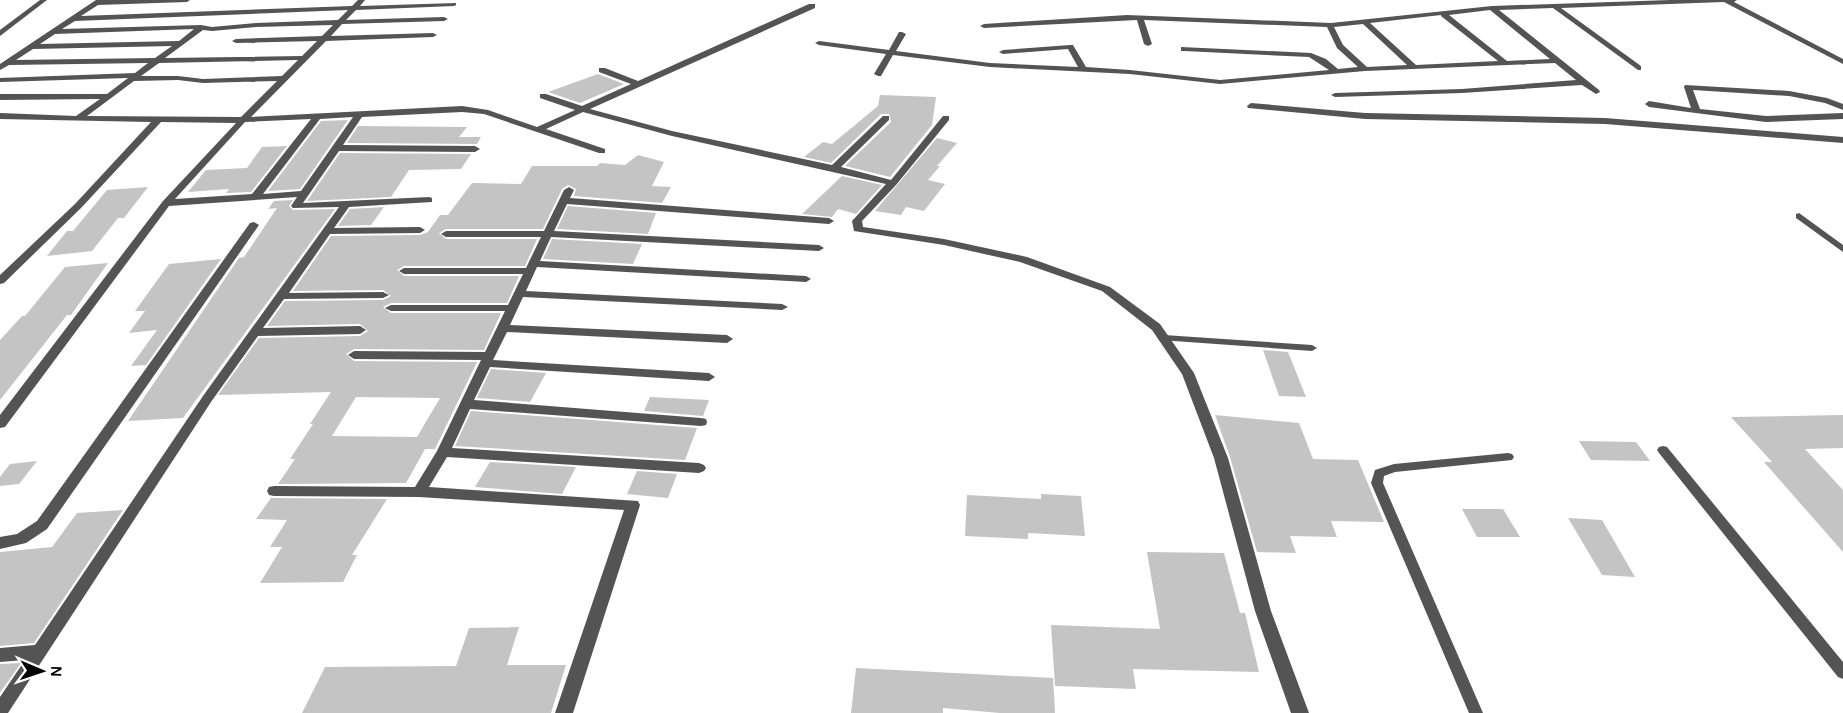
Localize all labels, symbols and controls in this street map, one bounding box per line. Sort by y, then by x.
north arrow [12,641,72,701]
text: N [47,665,66,678]

